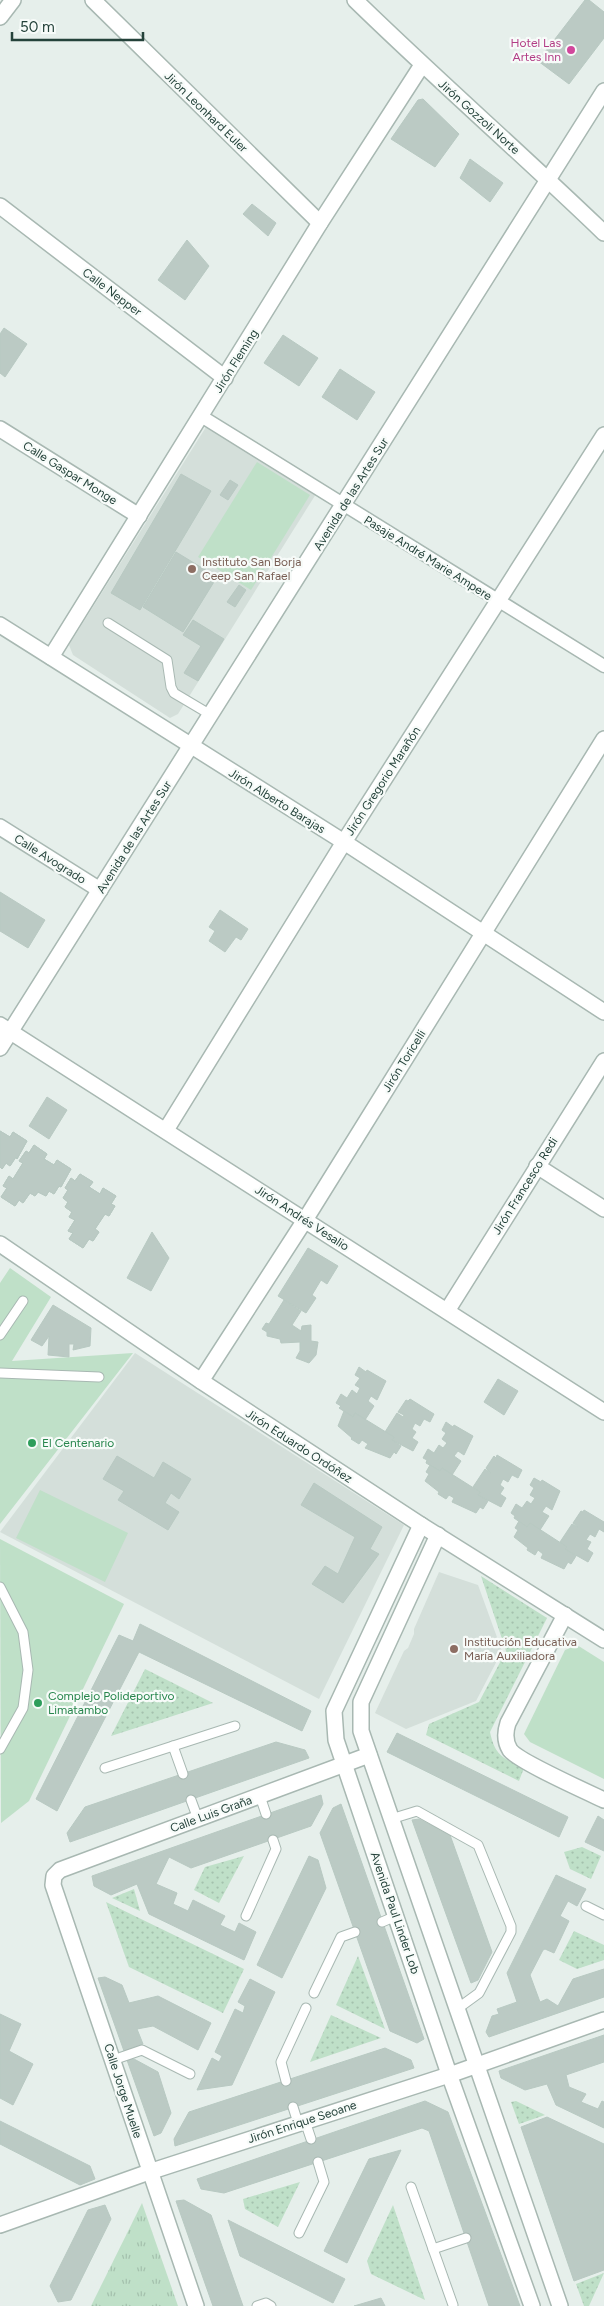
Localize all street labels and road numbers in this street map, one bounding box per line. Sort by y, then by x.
street label: Jirón Leonhard Euler [162,69,250,155]
street label: Jirón Gozzoli Norte [436,77,523,157]
street label: Calle Nepper [80,265,144,319]
street label: Jirón Fleming [211,327,261,395]
street label: Avenida de las Artes Sur [311,435,391,553]
street label: Calle Gaspar Monge [20,438,120,508]
street label: Pasaje André Marie Ampere [362,513,495,603]
street label: Jirón Gregorio Marañón [343,724,424,838]
street label: Jirón Alberto Barajas [226,766,328,837]
street label: Avenida de las Artes Sur [94,778,174,896]
street label: Calle Avogrado [12,831,88,887]
street label: Jirón Toricelli [379,1027,429,1095]
street label: Jirón Francesco Redi [489,1135,561,1237]
street label: Jirón Andrés Vesalio [252,1182,352,1254]
street label: Jirón Eduardo Ordóñez [243,1406,355,1486]
street label: Calle Luis Graña [168,1793,254,1835]
street label: Avenida Paul Linder Lob [368,1850,422,1976]
street label: Calle Jorge Muelle [101,2042,145,2140]
street label: Jirón Enrique Seoane [246,2098,359,2146]

